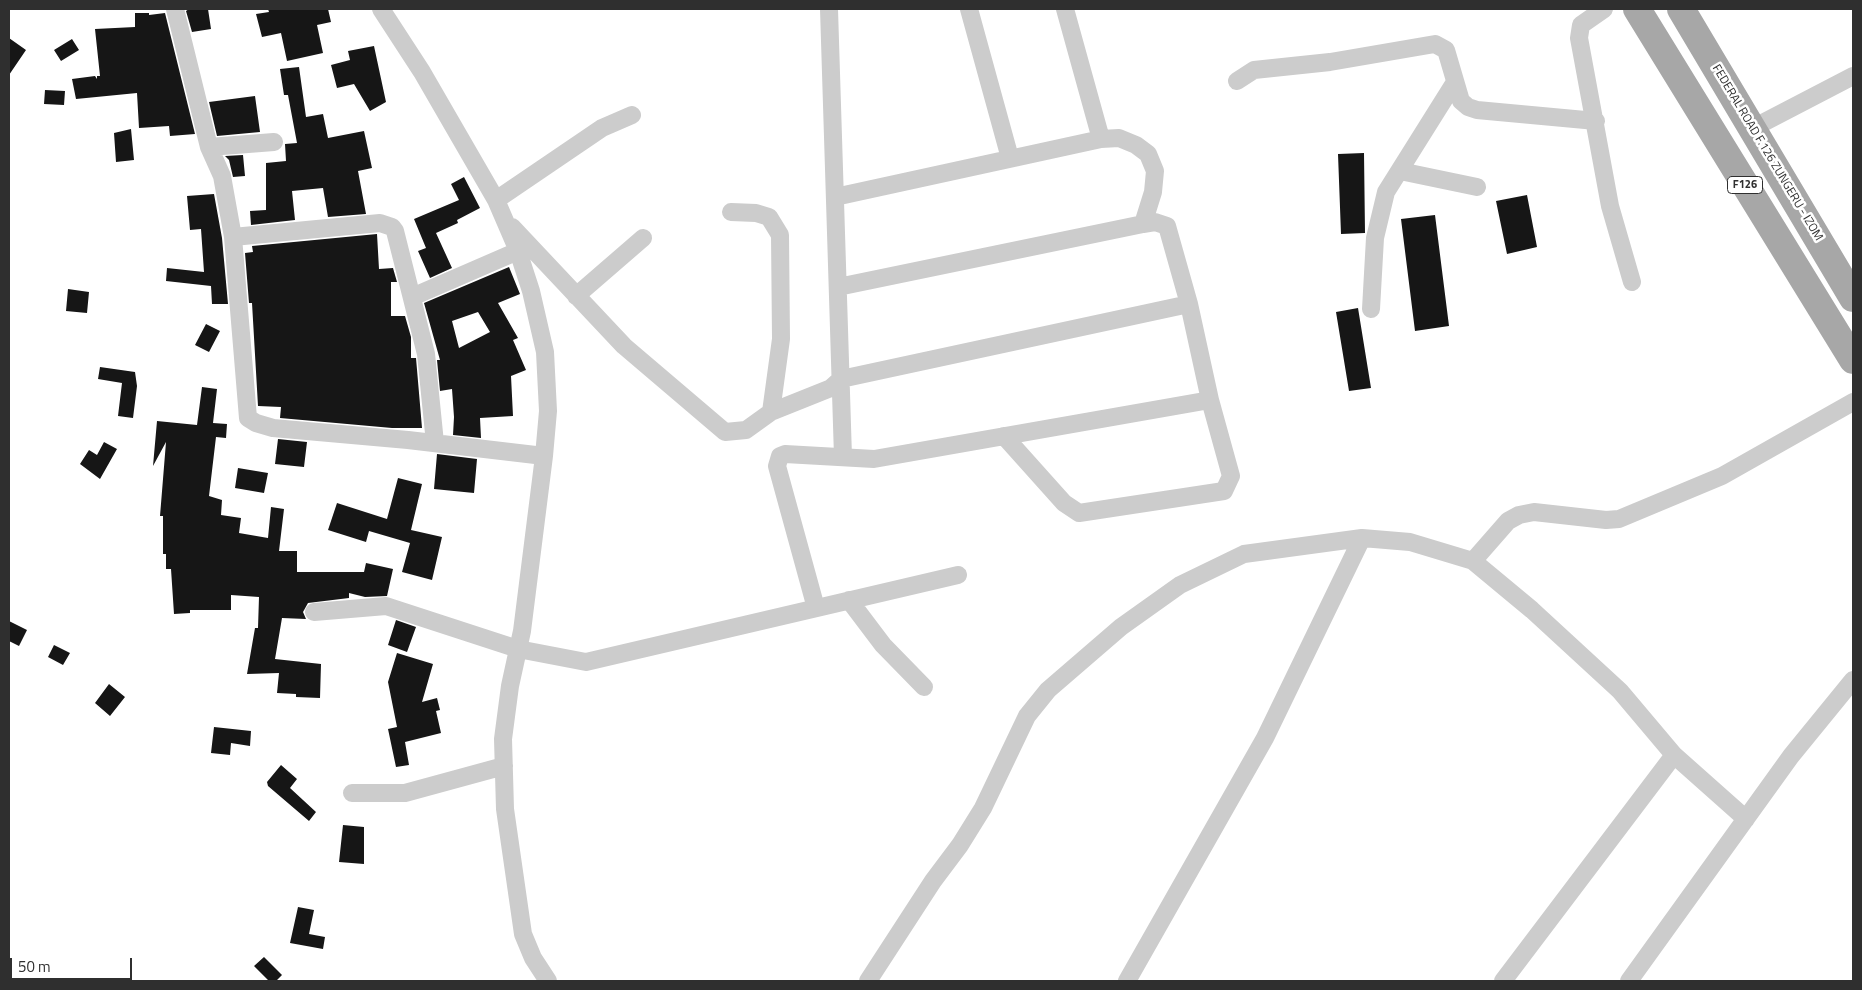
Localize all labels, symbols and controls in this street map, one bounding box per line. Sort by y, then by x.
street label: FEDERAL ROAD F.126 ZUNGERU - IZOM [1709,62,1825,244]
road number: F126 [1728,176,1762,194]
scale bar [12,948,135,980]
text: 50 m [18,955,51,978]

